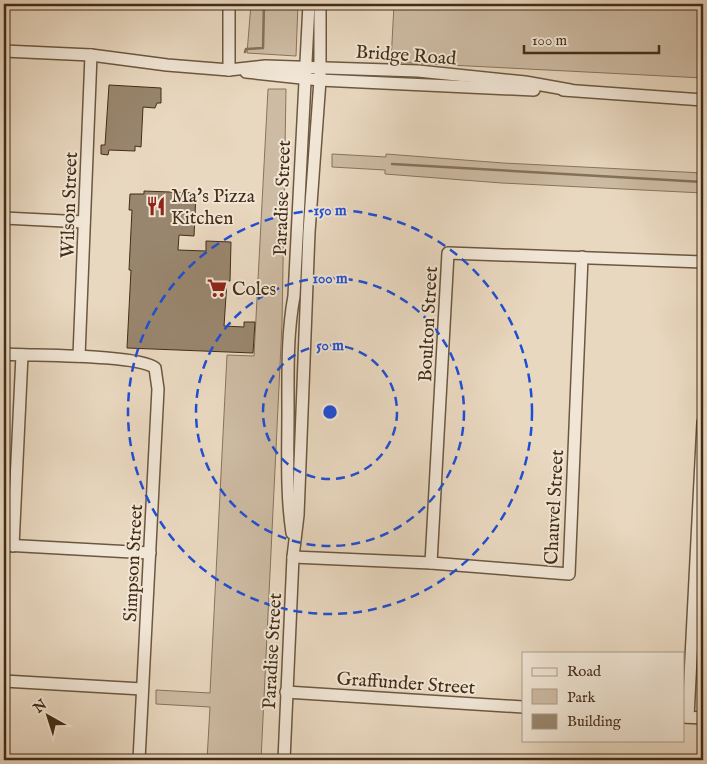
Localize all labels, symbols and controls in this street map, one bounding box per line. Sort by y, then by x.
scale bar [524,22,660,54]
text: 100 m [532,31,568,50]
street label: Bridge Road [355,41,458,72]
street label: Paradise Street [269,139,297,257]
street label: Wilson Street [56,151,84,259]
place label: Ma's Pizza Kitchen [171,185,256,231]
restaurant icon: Ma's Pizza Kitchen [145,195,167,217]
text: 150 m [313,201,347,220]
street label: Boulton Street [414,265,444,383]
text: 100 m [312,269,348,288]
supermarket icon: Coles [206,277,228,299]
place label: Coles [232,278,276,302]
text: 50 m [316,336,344,355]
centre of rings [321,403,339,421]
street label: Chauvel Street [540,448,570,565]
street label: Simpson Street [119,503,149,623]
street label: Paradise Street [258,592,288,710]
legend [522,652,684,742]
text: Road [567,662,602,681]
street label: Graffunder Street [336,667,476,701]
text: Park [567,688,597,707]
north arrow [22,692,72,742]
text: N [29,696,51,718]
text: Building [567,712,622,731]

